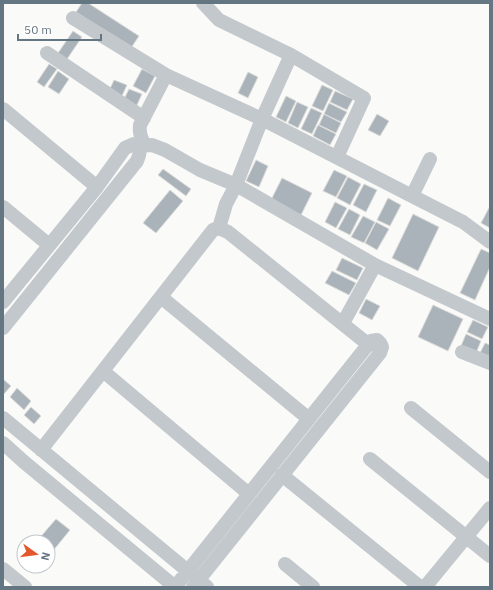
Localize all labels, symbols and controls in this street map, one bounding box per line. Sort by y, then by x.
scale bar [18,16,101,42]
text: 50 m [24,22,52,37]
north arrow [16,534,56,574]
text: N [38,551,53,562]

